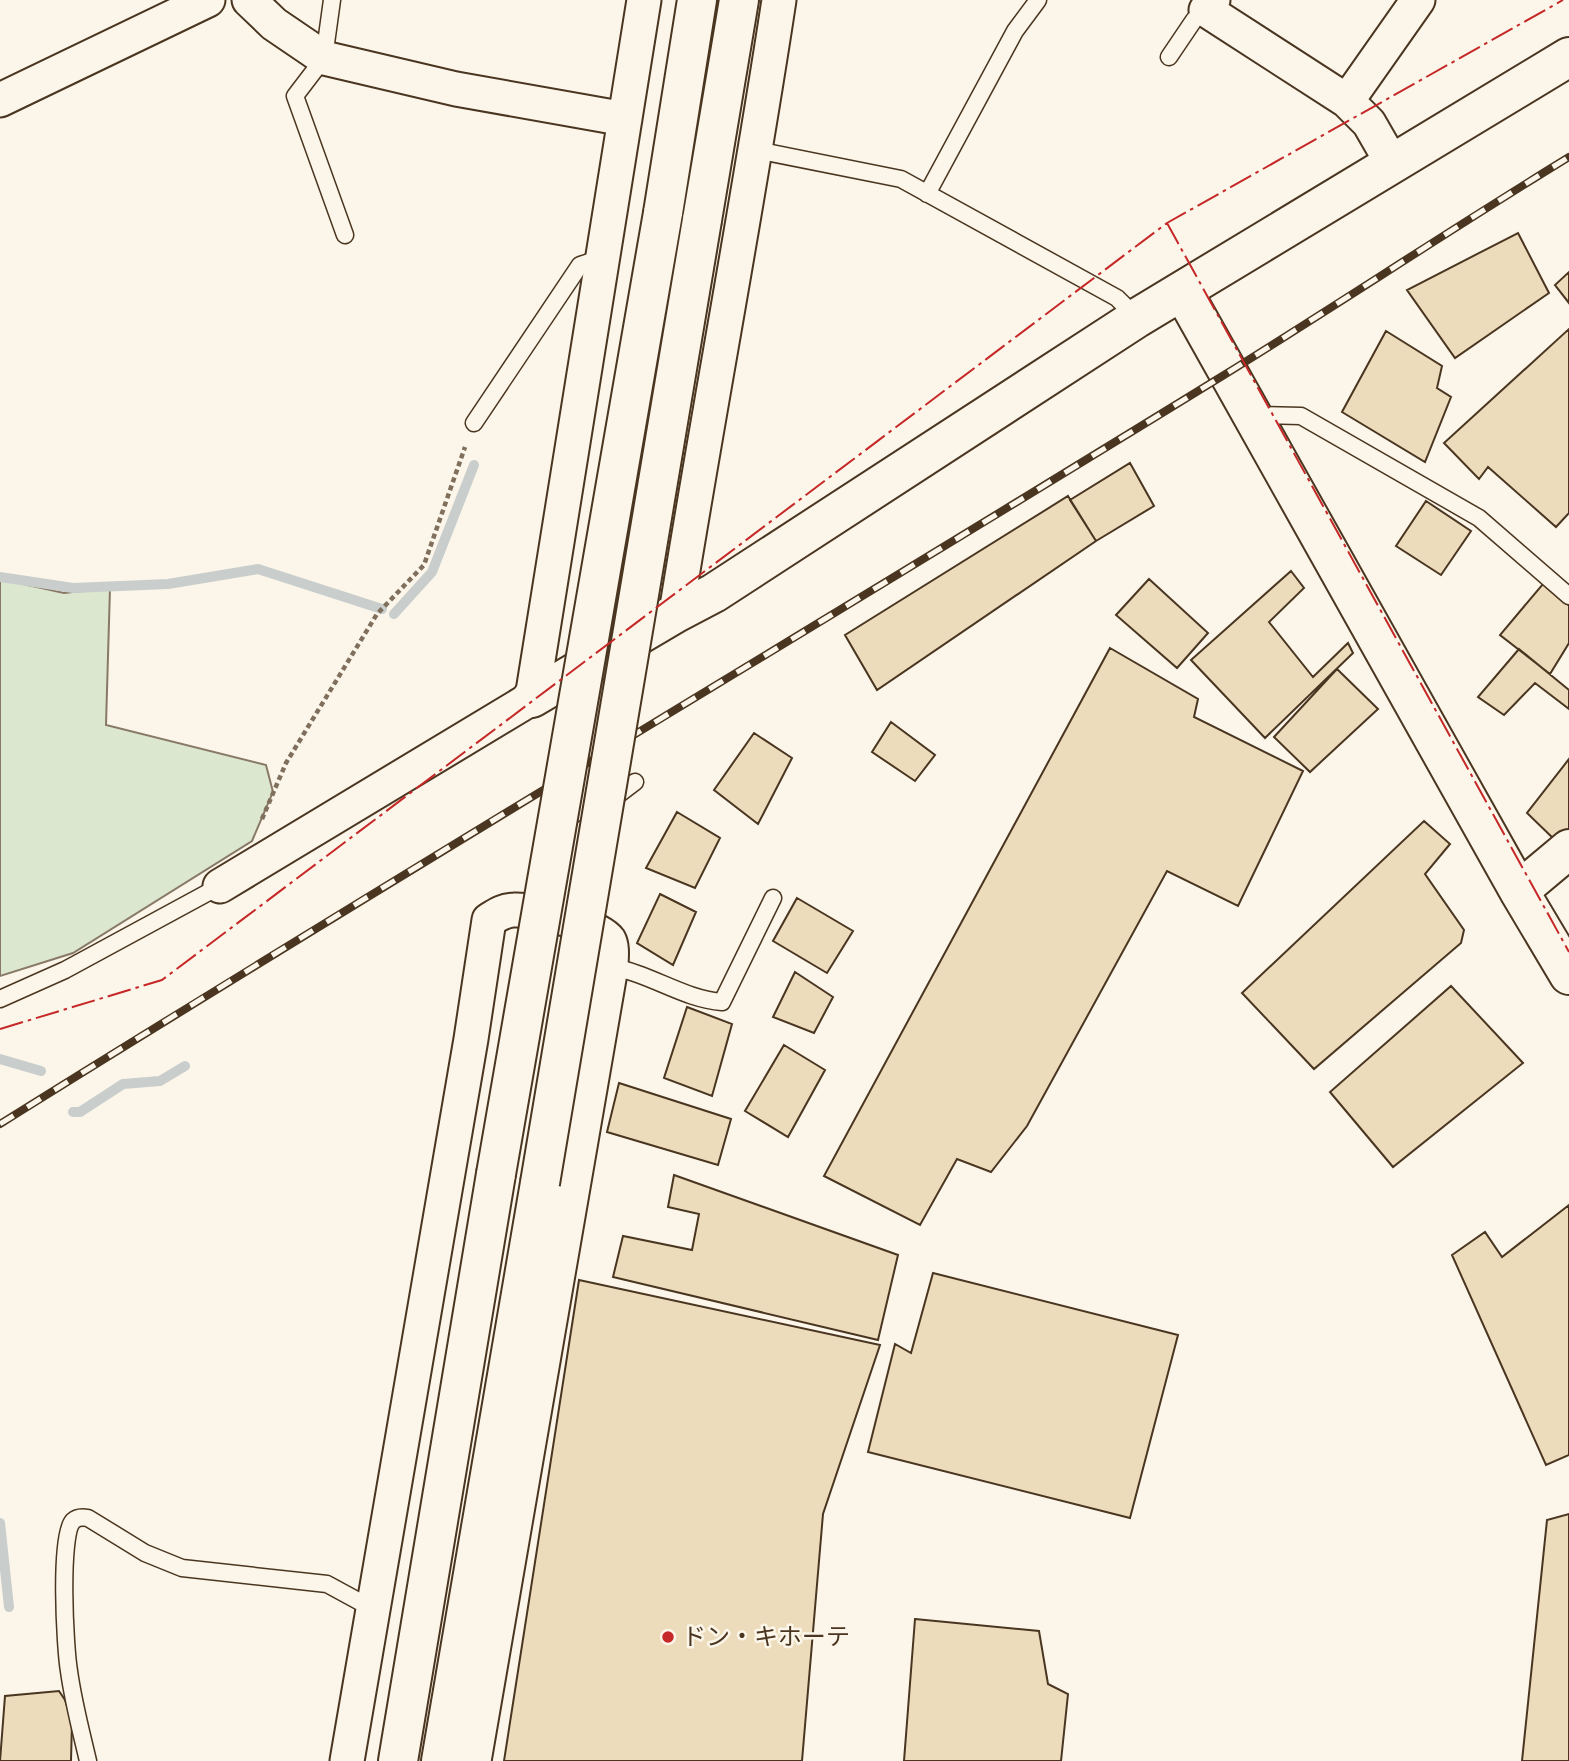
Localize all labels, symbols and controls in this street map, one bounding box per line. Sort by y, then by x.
place label: ドン・キホーテ [682,1617,850,1652]
marker: ドン・キホーテ [660,1629,676,1645]

